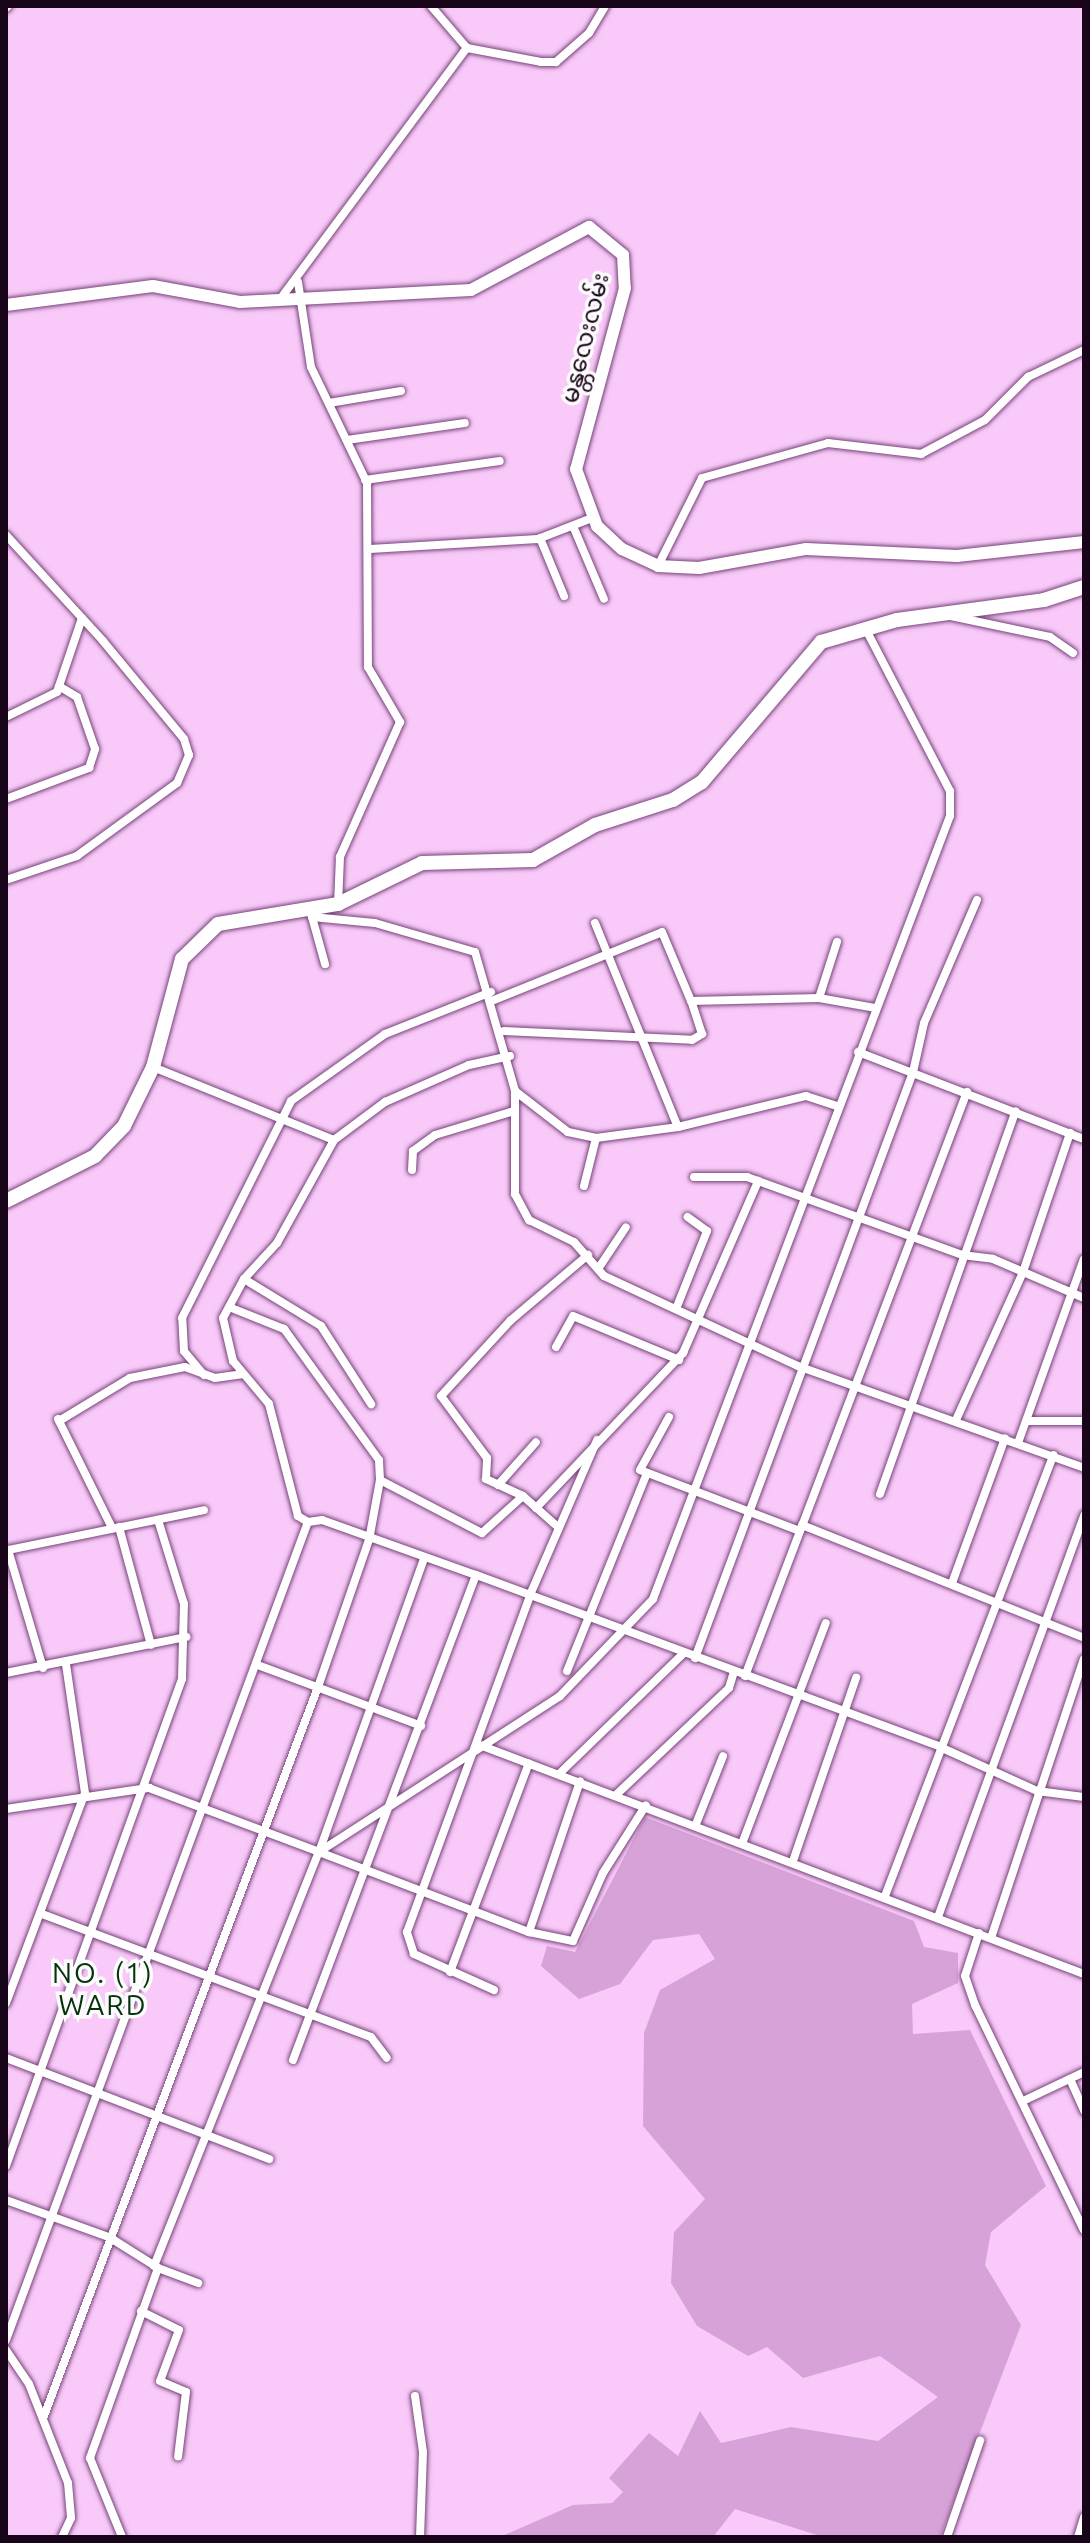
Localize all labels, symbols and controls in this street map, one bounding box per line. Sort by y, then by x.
street label: မန္တလေးလမ်း [555,270,615,406]
district label: NO. (1) WARD [52,1956,154,2022]

